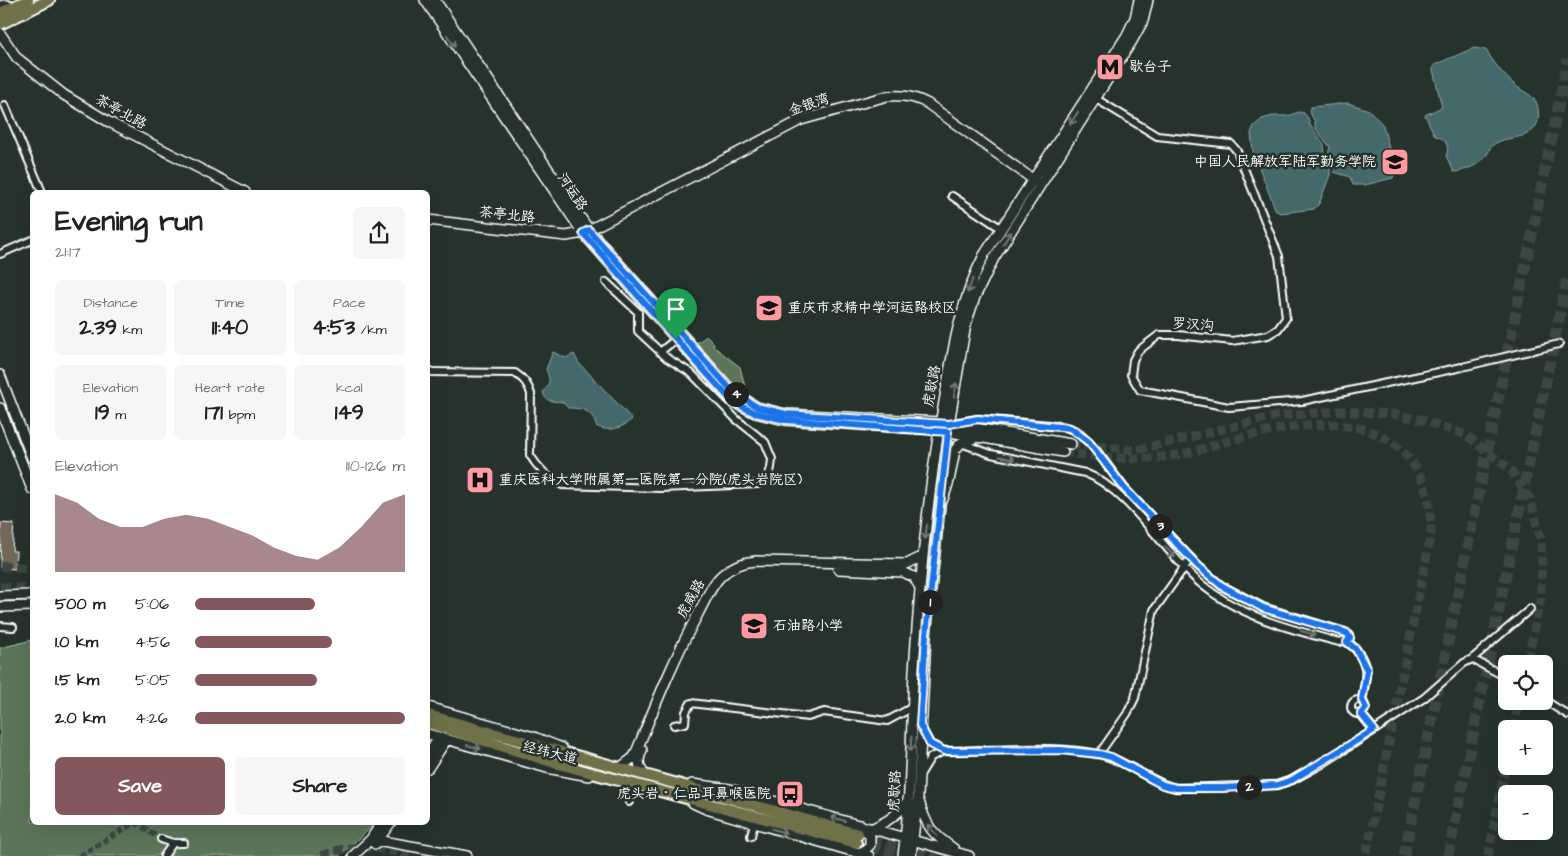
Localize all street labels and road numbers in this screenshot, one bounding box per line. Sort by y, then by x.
street label: 金银湾 [786,89,832,121]
street label: 茶亭北路 [92,90,150,134]
street label: 河运路 [552,169,592,215]
street label: 茶亭北路 [478,202,536,228]
street label: 罗汉沟 [1171,314,1215,336]
street label: 虎歇路 [919,364,945,408]
street label: 虎威路 [672,576,710,622]
street label: 经纬大道 [520,737,580,769]
street label: 虎歇路 [884,770,906,812]

